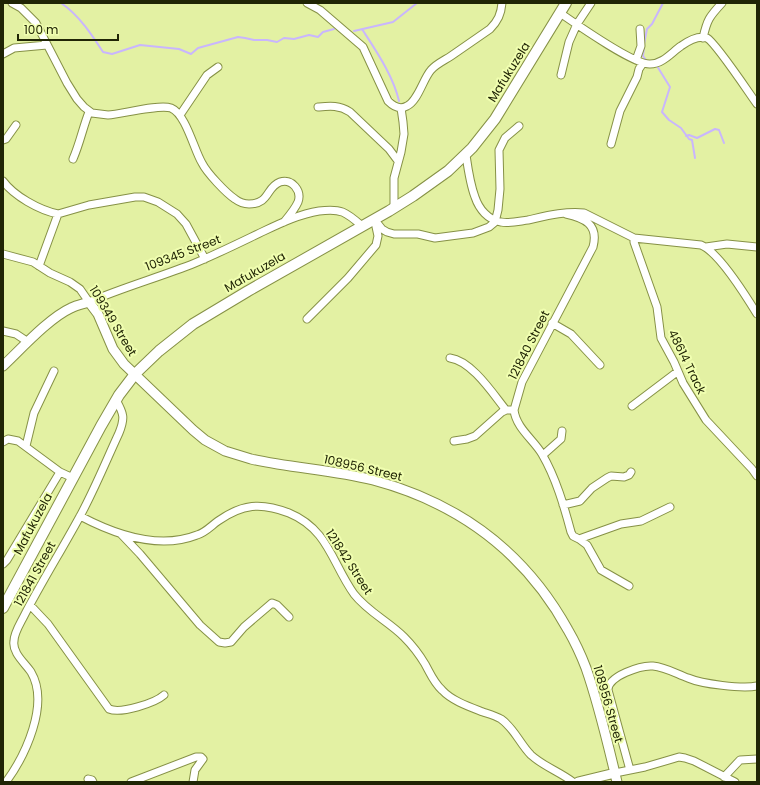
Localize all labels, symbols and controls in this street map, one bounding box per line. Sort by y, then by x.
scale bar [18,16,118,42]
text: 100 m [24,21,58,38]
street label: Mafukuzela [483,38,534,105]
street label: 109345 Street [143,230,223,275]
street label: Mafukuzela [221,247,288,296]
street label: 109349 Street [86,282,141,359]
street label: 121840 Street [504,307,553,382]
street label: 48614 Track [664,327,711,398]
street label: 108956 Street [322,450,404,485]
street label: Mafukuzela [9,490,56,558]
street label: 121842 Street [322,526,377,598]
street label: 121841 Street [10,538,59,609]
street label: 108956 Street [589,663,628,745]

